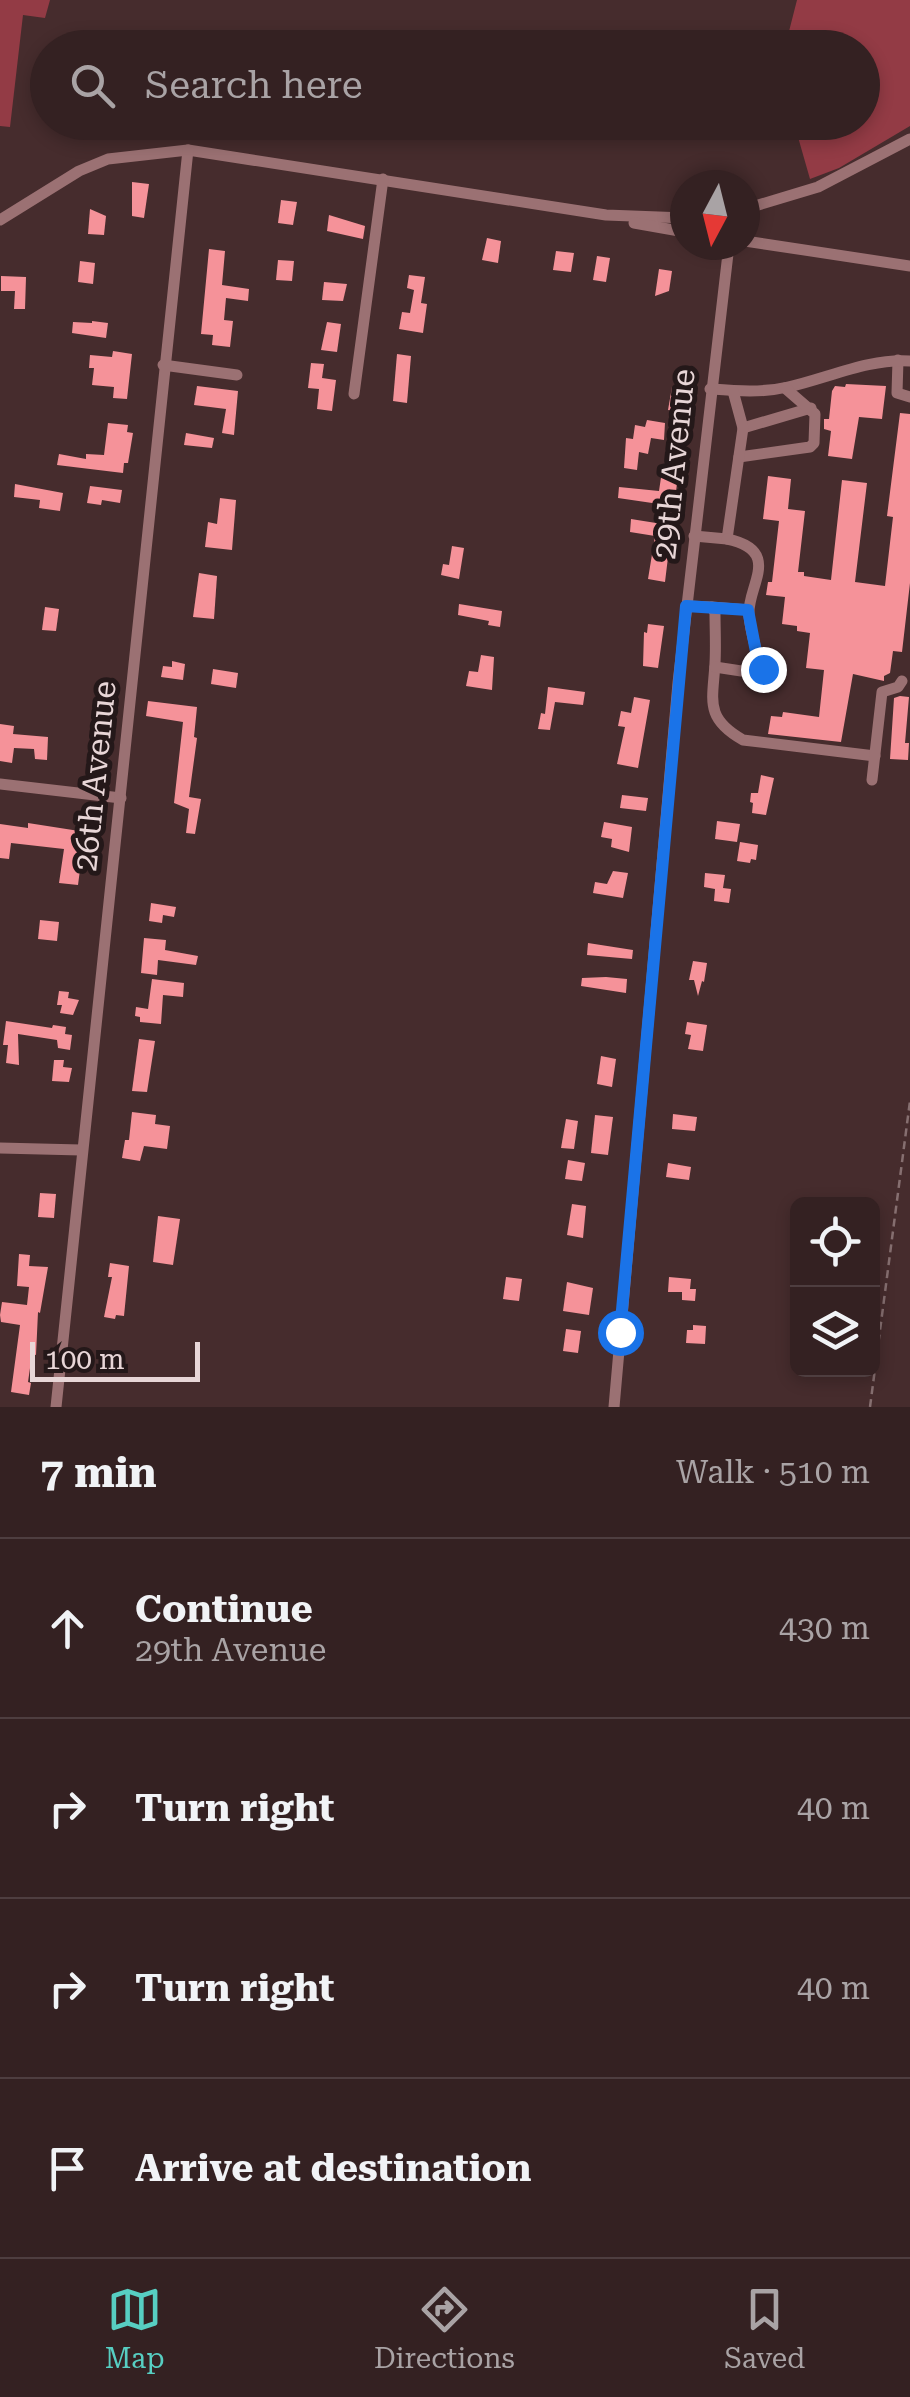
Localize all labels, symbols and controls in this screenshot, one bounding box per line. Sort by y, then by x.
search box [30,30,880,140]
icon: search [65,58,120,113]
text: Search here [145,63,363,107]
north arrow [670,170,760,260]
street label: 29th Avenue [645,367,703,561]
route end [741,647,787,693]
street label: 26th Avenue [66,679,124,873]
map controls [790,1197,880,1377]
button: locate [790,1197,880,1287]
button: layers [790,1287,880,1377]
route start [598,1310,644,1356]
scale bar [30,1337,200,1382]
text: 100 m [45,1343,125,1376]
text: 7 min [40,1448,157,1497]
text: Walk · 510 m [676,1453,870,1491]
text: Continue [135,1587,313,1631]
icon: ahead [40,1601,95,1656]
text: 430 m [779,1609,870,1647]
text: 29th Avenue [135,1631,326,1669]
icon: right [40,1781,95,1836]
text: Turn right [135,1786,334,1830]
text: 40 m [797,1789,870,1827]
icon: right [40,1961,95,2016]
text: Turn right [135,1966,334,2010]
text: 40 m [797,1969,870,2007]
icon: arrive [40,2141,95,2196]
text: Arrive at destination [135,2146,531,2190]
tab: Map [105,2282,165,2375]
tab: Directions [374,2282,515,2375]
tab: Saved [724,2282,805,2375]

